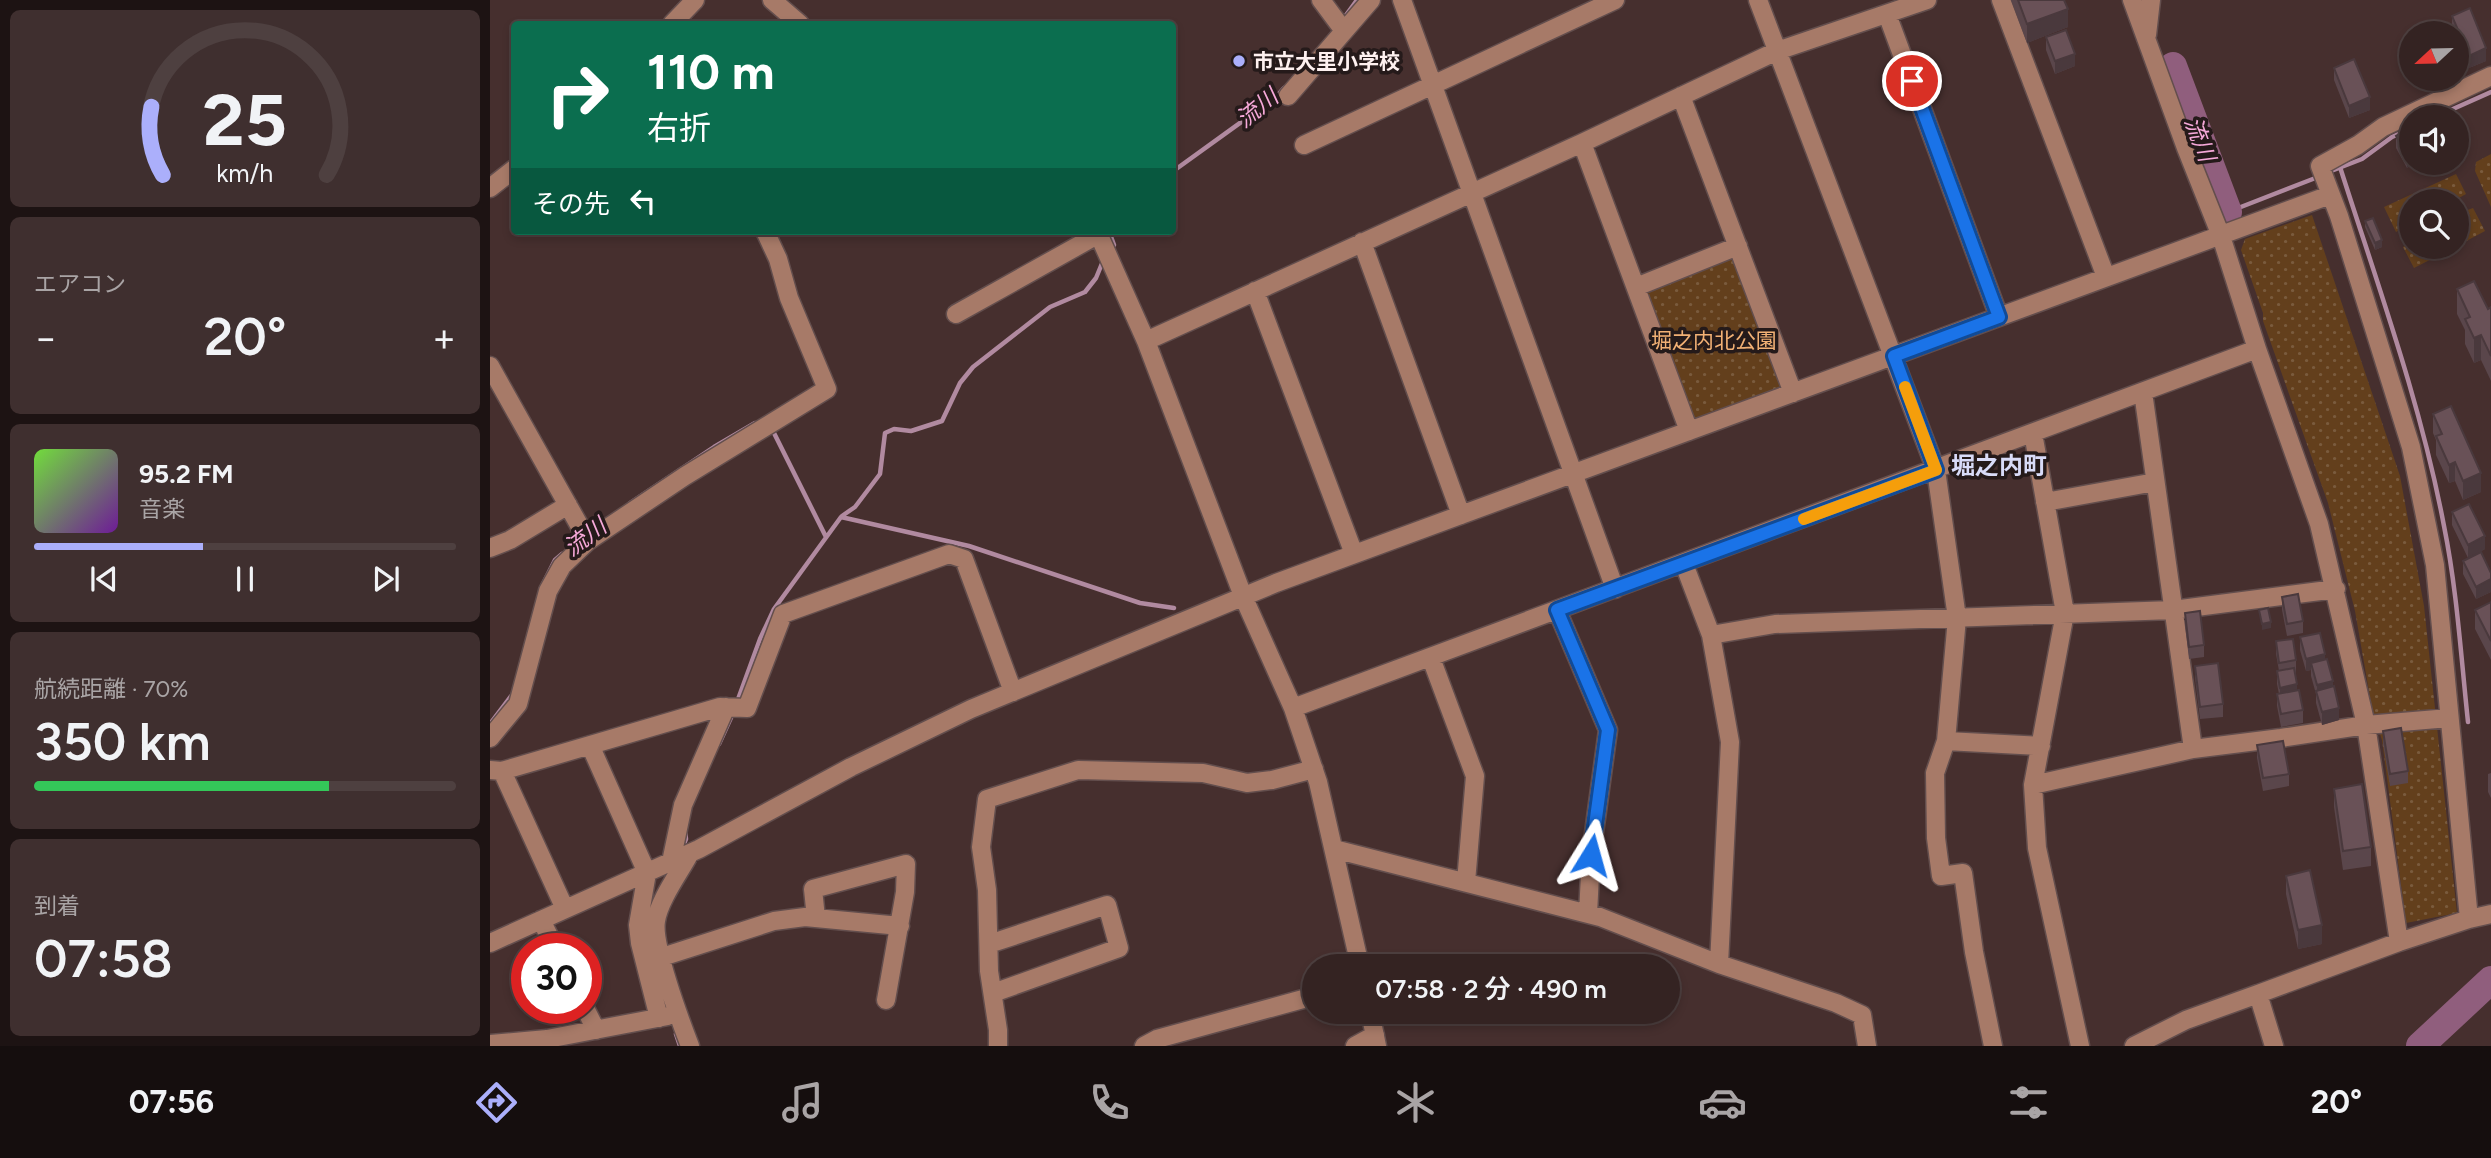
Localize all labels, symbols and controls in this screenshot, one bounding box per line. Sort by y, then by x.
north arrow [2399,21,2469,91]
map controls [2399,21,2469,259]
text: 110 m [647,42,775,101]
icon: right [532,49,623,140]
place label: 市立大里小学校 [1253,49,1400,74]
pin [1882,51,1942,111]
marker: 市立大里小学校 [1231,53,1247,69]
icon: arrive [1893,62,1931,100]
text: 25 [203,76,287,163]
water label: 流川 [1230,81,1286,133]
button: sound [2399,105,2469,175]
text: 右折 [647,109,711,147]
water label: 流川 [2179,113,2222,168]
text: km/h [216,157,274,187]
icon: left [624,182,662,220]
text: その先 [532,188,610,220]
button: search [2399,189,2469,259]
text: エアコン [34,270,126,298]
text: 20° [204,306,286,368]
text: − [34,315,58,361]
text: + [432,315,456,361]
park label: 堀之内北公園 [1651,328,1777,353]
district label: 堀之内町 [1951,451,2047,480]
text: 95.2 FM [139,458,234,490]
text: 音楽 [139,495,185,523]
water label: 流川 [558,510,614,562]
icon: previous [85,560,123,598]
icon: pause [226,560,264,598]
icon: next [367,560,405,598]
text: 航続距離 · 70% [34,675,188,703]
text: 350 km [34,711,211,773]
position arrow [1554,818,1628,892]
text: 到着 [34,892,80,920]
text: 07:58 [34,928,173,990]
speed limit sign: 30 [511,933,602,1024]
text: 07:58 · 2 分 · 490 m [1375,973,1607,1005]
icon: directions [472,1078,521,1127]
icon: music [778,1078,827,1127]
icon: phone [1085,1078,1134,1127]
icon: climate [1391,1078,1440,1127]
icon: car [1698,1078,1747,1127]
icon: filters [2004,1078,2053,1127]
text: 07:56 [129,1083,214,1121]
text: 20° [2311,1083,2362,1121]

